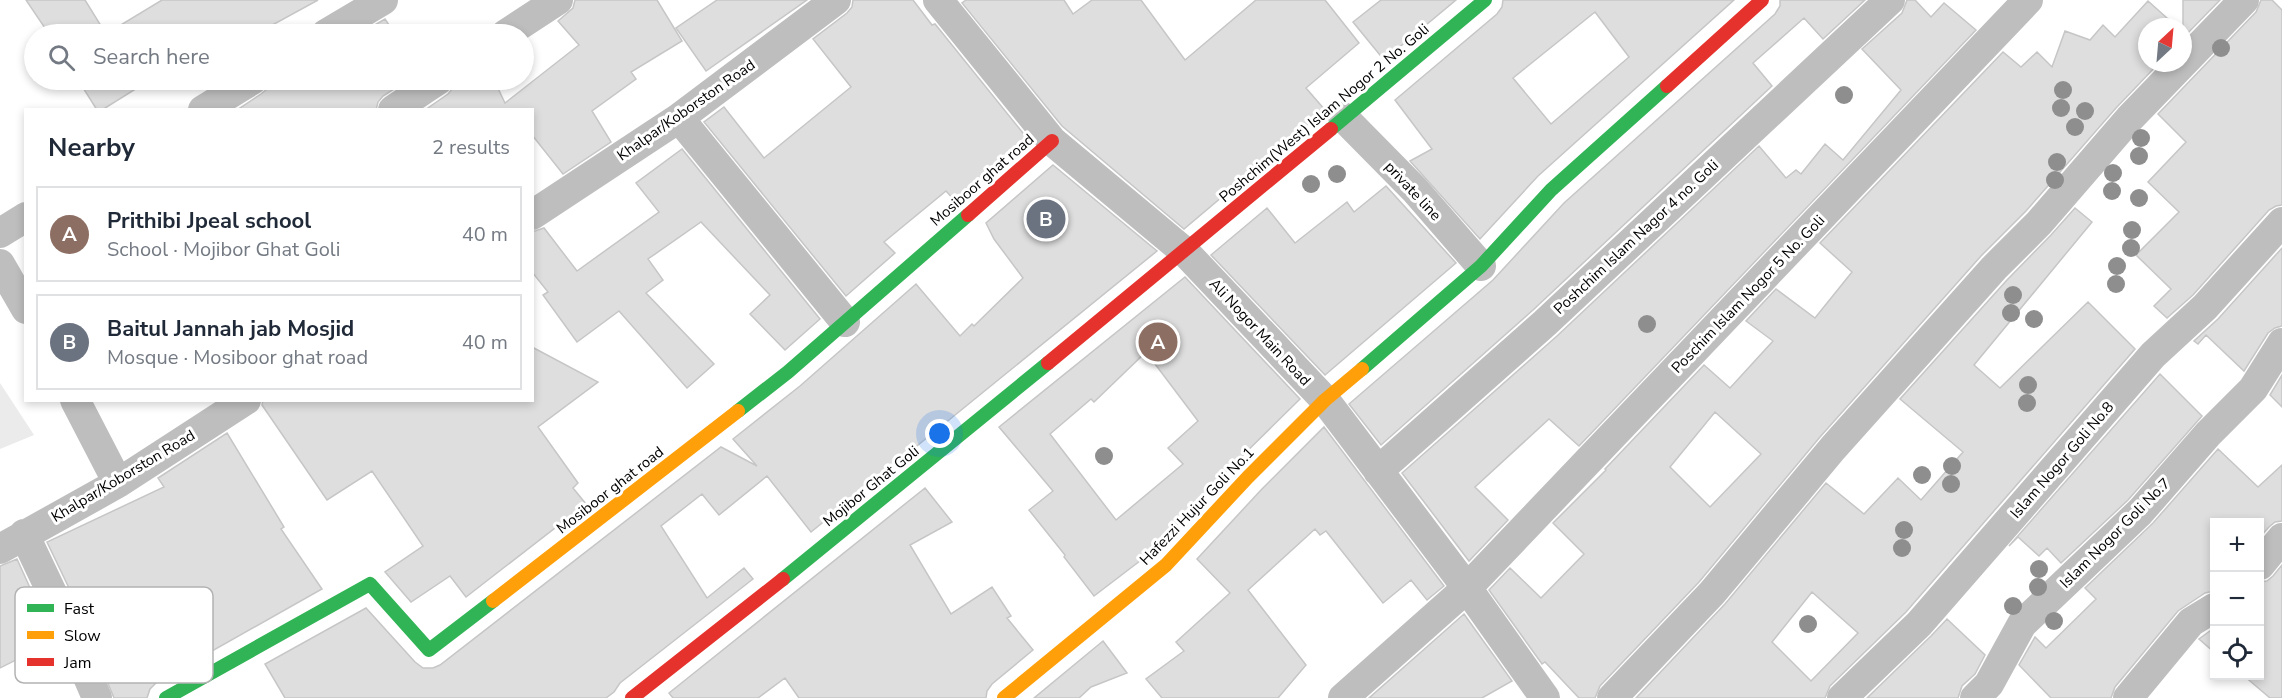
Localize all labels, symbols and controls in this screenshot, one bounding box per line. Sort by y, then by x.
north arrow [2138,18,2192,72]
street label: Poshchim(West) Islam Nogor 2 No. Goli [1215,19,1433,207]
search box [24,24,534,90]
icon: search [45,41,78,74]
text: Search here [93,42,210,72]
street label: Khalpar/Koborston Road [613,55,759,165]
street label: Mosiboor ghat road [926,129,1038,231]
text: Nearby [48,130,135,165]
text: 2 results [432,134,510,161]
street label: Poshchim Islam Nagor 4 no. Goli [1549,155,1723,319]
street label: private line [1380,157,1446,225]
pin: B [1026,196,1066,242]
text: Prithibi Jpeal school [107,206,311,236]
street label: Poschim Islam Nogor 5 No. Goli [1667,211,1829,377]
text: A [62,221,77,248]
text: 40 m [462,221,508,248]
text: School · Mojibor Ghat Goli [107,236,340,263]
street label: Ali Nogor Main Road [1205,274,1315,390]
text: Baitul Jannah jab Mosjid [107,314,354,344]
pin: A [1138,320,1178,364]
text: B [63,329,76,356]
text: 40 m [462,329,508,356]
text: Mosque · Mosiboor ghat road [107,344,368,371]
street label: Islam Nogor Goli No.8 [2006,397,2118,523]
your location [925,419,954,448]
street label: Khalpar/Koborston Road [47,425,199,527]
street label: Mojibor Ghat Goli [819,441,923,531]
street label: Mosiboor ghat road [552,442,668,538]
street label: Hafezzi Hujur Goli No.1 [1135,443,1259,569]
street label: Islam Nogor Goli No.7 [2055,473,2175,593]
map controls [2210,518,2264,680]
button: + [2210,518,2264,572]
button: − [2210,572,2264,626]
legend [15,587,213,683]
text: Fast [64,598,95,620]
text: Slow [64,625,101,647]
button: locate [2210,626,2264,680]
text: Jam [63,652,91,674]

